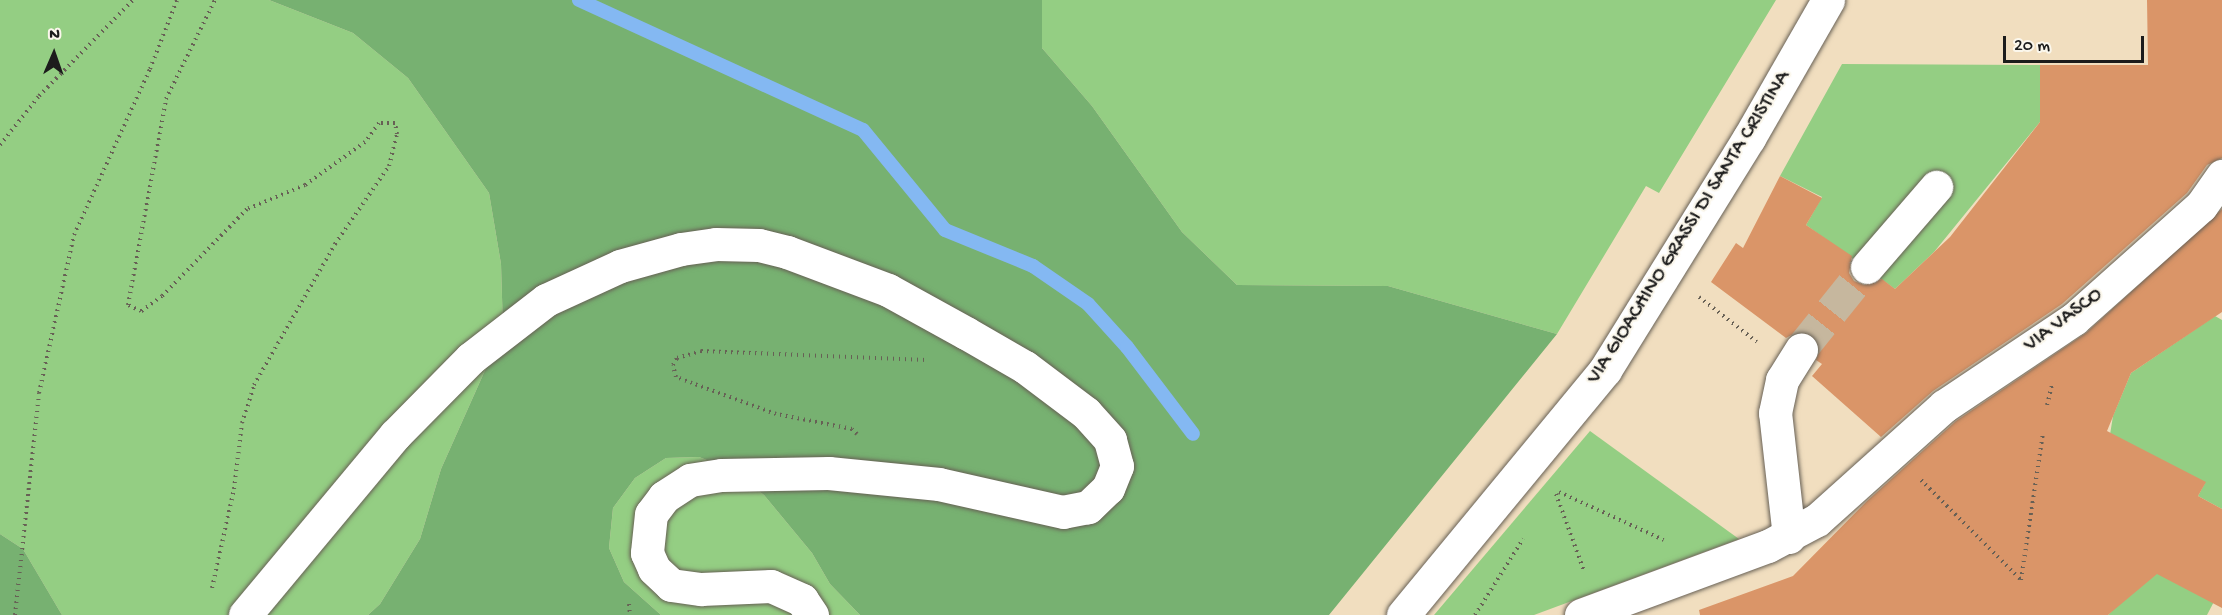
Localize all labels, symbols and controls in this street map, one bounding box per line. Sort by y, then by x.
north arrow [24,24,84,84]
scale bar [2006,24,2147,62]
text: N [49,26,60,45]
text: 20 m [2014,36,2050,57]
street label: VIA GIOACHINO GRASSI DI SANTA CRISTINA [1583,67,1797,389]
street label: VIA VASCO [2020,283,2108,359]

